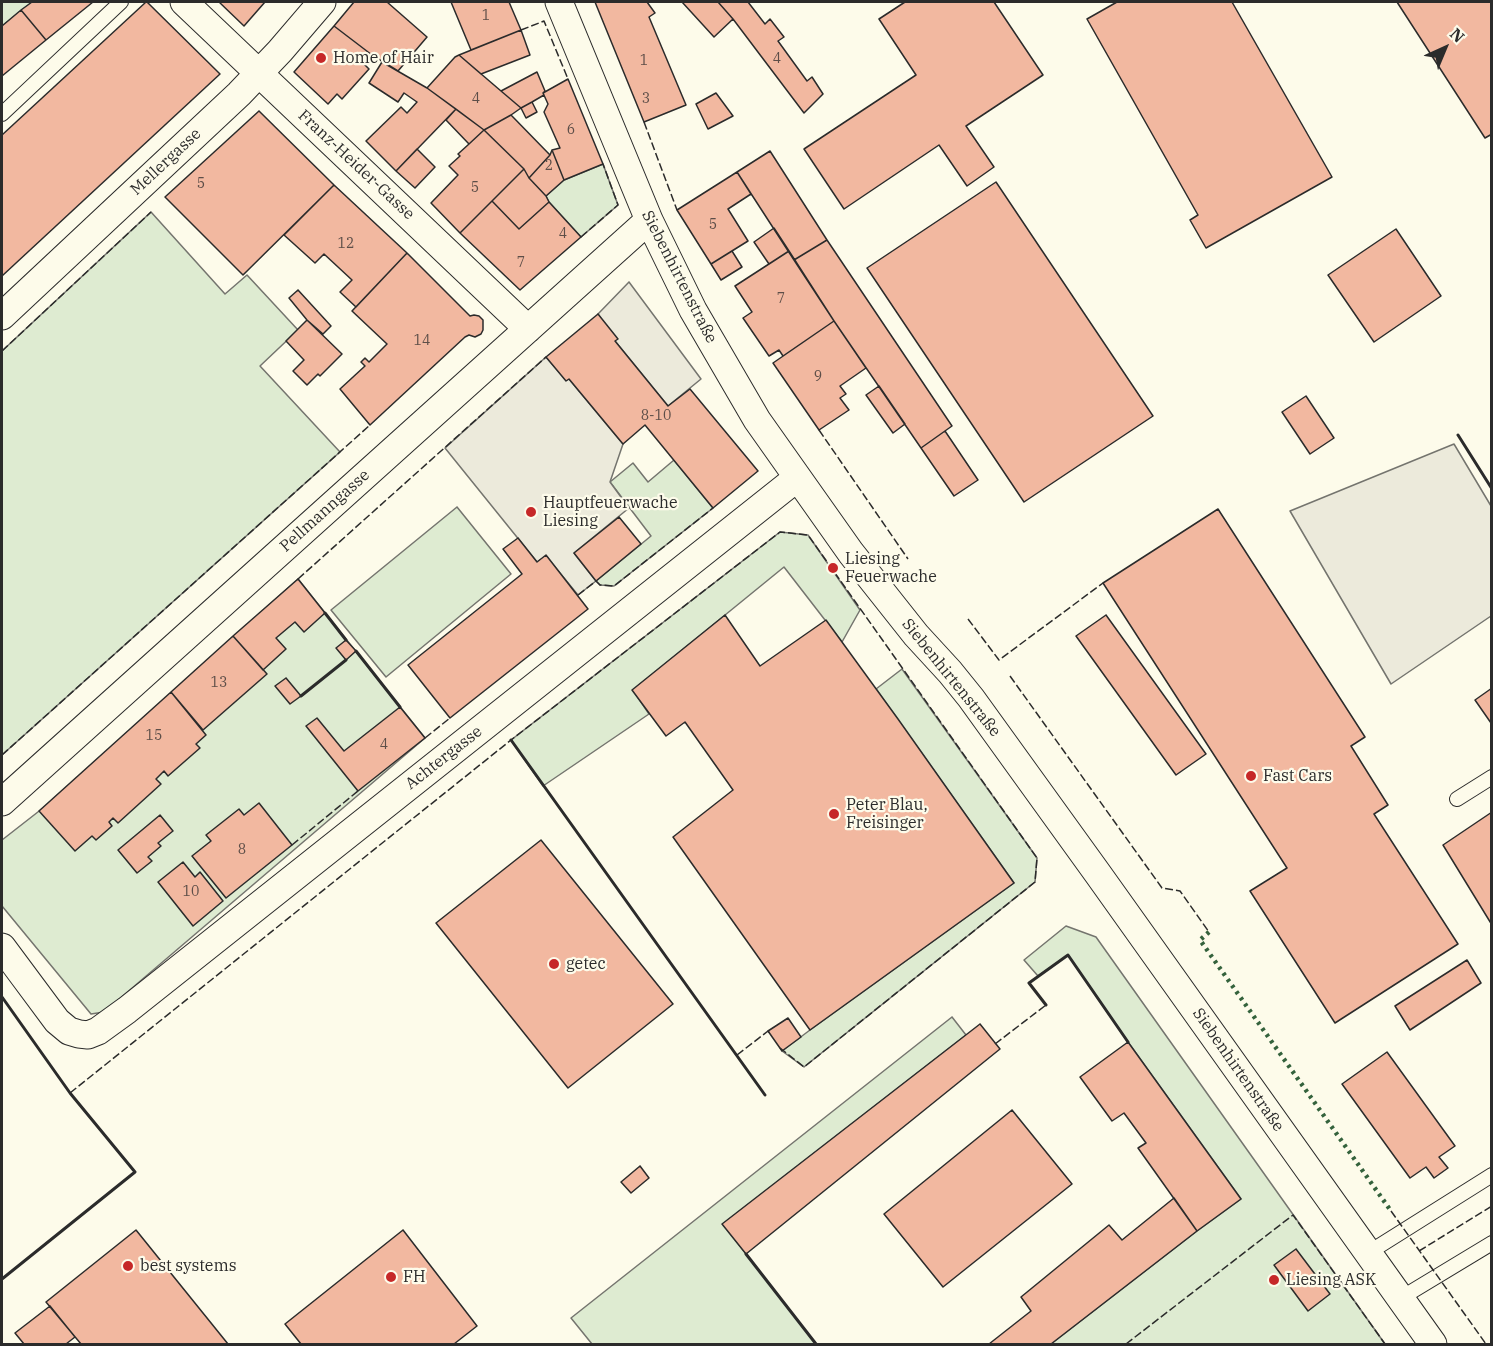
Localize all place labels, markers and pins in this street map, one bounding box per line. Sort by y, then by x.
place label: Home of Hair [333,48,434,68]
marker: Home of Hair [314,51,328,65]
place label: Hauptfeuerwache Liesing [543,493,677,531]
marker: Hauptfeuerwache Liesing [524,505,538,519]
place label: Liesing Feuerwache [845,549,937,587]
marker: Liesing Feuerwache [826,561,840,575]
place label: Fast Cars [1263,766,1332,786]
marker: Fast Cars [1244,769,1258,783]
place label: Peter Blau, Freisinger [846,795,928,833]
marker: Peter Blau, Freisinger [827,807,841,821]
place label: getec [566,954,606,974]
marker: getec [547,957,561,971]
place label: best systems [140,1256,236,1276]
marker: best systems [121,1259,135,1273]
place label: FH [403,1267,426,1287]
marker: FH [384,1270,398,1284]
place label: Liesing ASK [1286,1270,1376,1290]
marker: Liesing ASK [1267,1273,1281,1287]

